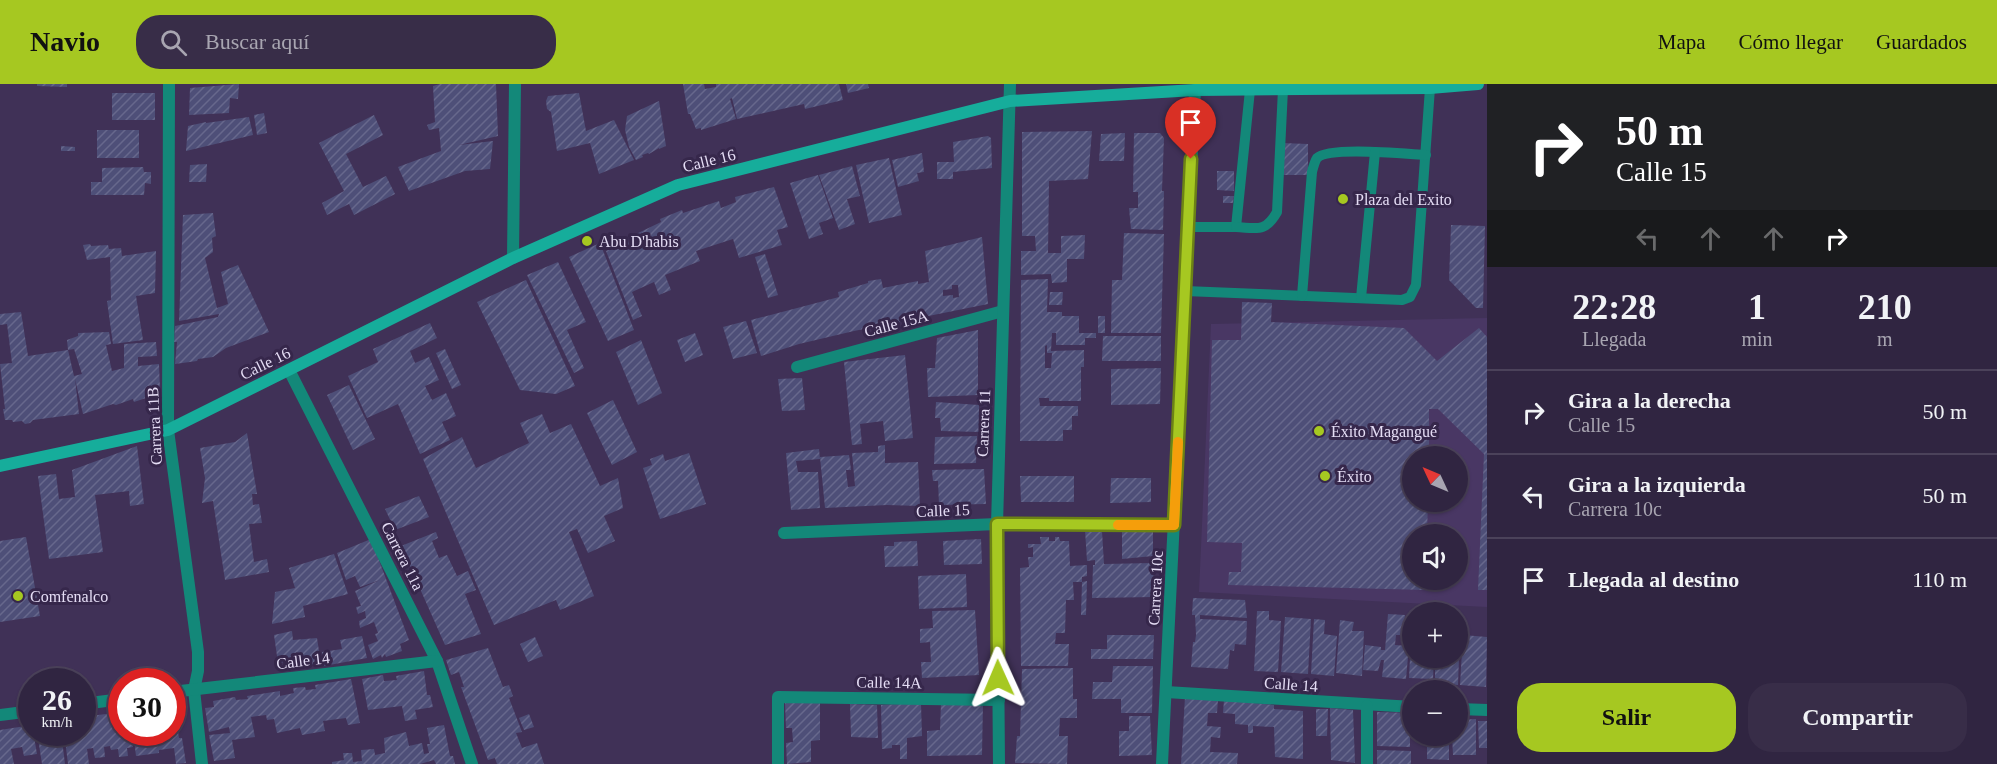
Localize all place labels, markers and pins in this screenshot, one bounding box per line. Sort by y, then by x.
pin [1165,97,1216,159]
place label: Plaza del Exito [1355,191,1452,208]
marker: Plaza del Exito [1336,192,1350,206]
place label: Abu D'habis [599,233,679,250]
marker: Abu D'habis [580,234,594,248]
place label: Éxito Magangué [1331,422,1437,441]
marker: Éxito Magangué [1312,424,1326,438]
place label: Éxito [1337,467,1372,485]
marker: Éxito [1318,469,1332,483]
place label: Comfenalco [30,588,108,605]
marker: Comfenalco [11,589,25,603]

